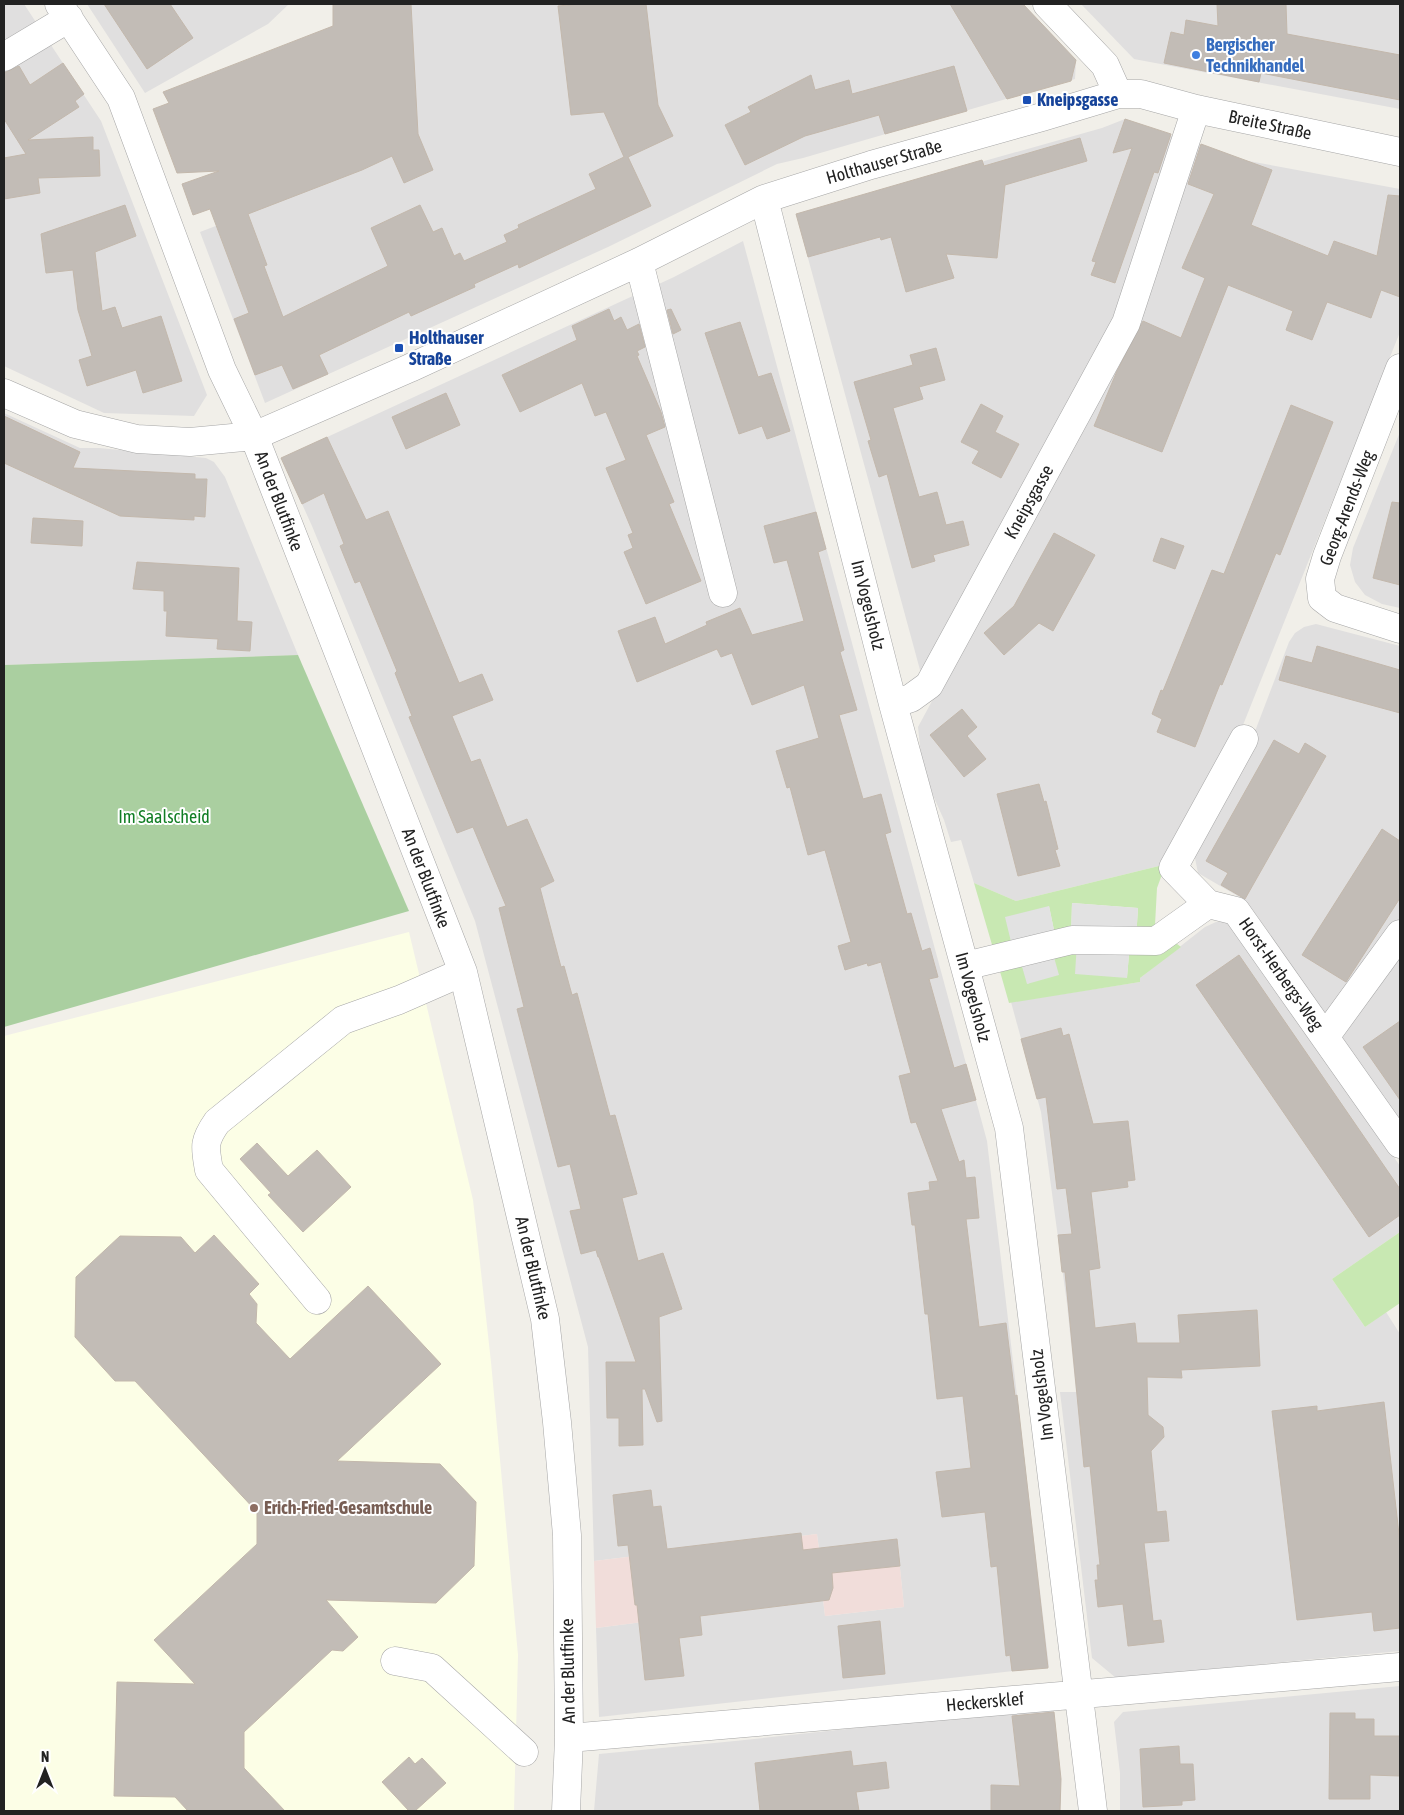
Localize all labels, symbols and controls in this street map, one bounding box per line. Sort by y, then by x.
place label: Bergischer Technikhandel [1206,34,1305,76]
marker: Bergischer Technikhandel [1190,49,1202,61]
place label: Kneipsgasse [1037,89,1118,110]
marker: Kneipsgasse [1021,94,1033,106]
street label: Breite Straße [1227,105,1314,144]
street label: Holthauser Straße [823,135,944,188]
place label: Holthauser Straße [409,327,484,369]
marker: Holthauser Straße [393,342,405,354]
street label: Georg-Arends-Weg [1315,447,1378,569]
street label: An der Blutfinke [251,448,308,554]
street label: Kneipsgasse [1000,461,1057,542]
street label: Im Vogelsholz [847,558,890,652]
park label: Im Saalscheid [118,806,210,827]
street label: An der Blutfinke [398,825,455,931]
street label: Horst-Herbergs-Weg [1235,913,1328,1034]
street label: Im Vogelsholz [951,950,996,1044]
street label: An der Blutfinke [511,1214,556,1322]
street label: Im Vogelsholz [1025,1348,1058,1442]
place label: Erich-Fried-Gesamtschule [264,1497,432,1518]
marker: Erich-Fried-Gesamtschule [248,1502,260,1514]
street label: An der Blutfinke [556,1618,579,1724]
street label: Heckersklef [945,1688,1025,1715]
north arrow [20,1745,70,1795]
text: N [41,1749,49,1765]

